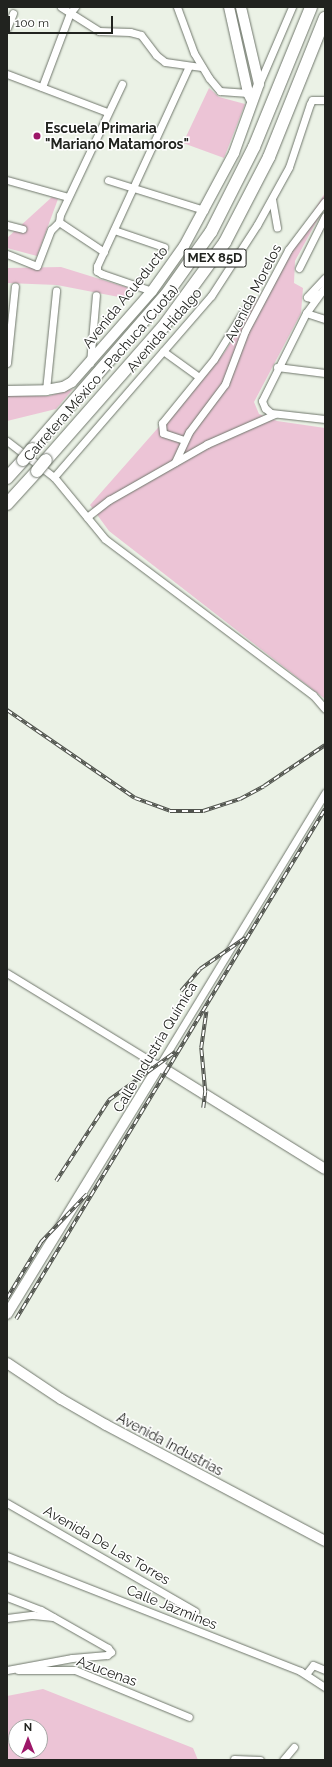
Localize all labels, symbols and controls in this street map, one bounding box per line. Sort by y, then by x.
scale bar [10,8,115,34]
text: 100 m [15,16,49,30]
place label: Escuela Primaria "Mariano Matamoros" [45,120,189,152]
marker: Escuela Primaria "Mariano Matamoros" [32,131,42,141]
street label: Avenida Morelos [221,241,285,345]
street label: Avenida Acueducto [79,243,171,351]
road number: MEX 85D [183,247,247,269]
street label: Carretera México - Pachuca (Cuota) [20,281,182,465]
street label: Avenida Hidalgo [123,284,205,376]
street label: Calle Industria Química [109,979,201,1115]
street label: Avenida Industrias [114,1409,226,1479]
street label: Avenida De Las Torres [41,1502,173,1588]
street label: Calle Jazmines [124,1581,220,1633]
street label: Azucenas [75,1652,139,1690]
north arrow [8,1719,48,1759]
text: N [24,1721,32,1734]

